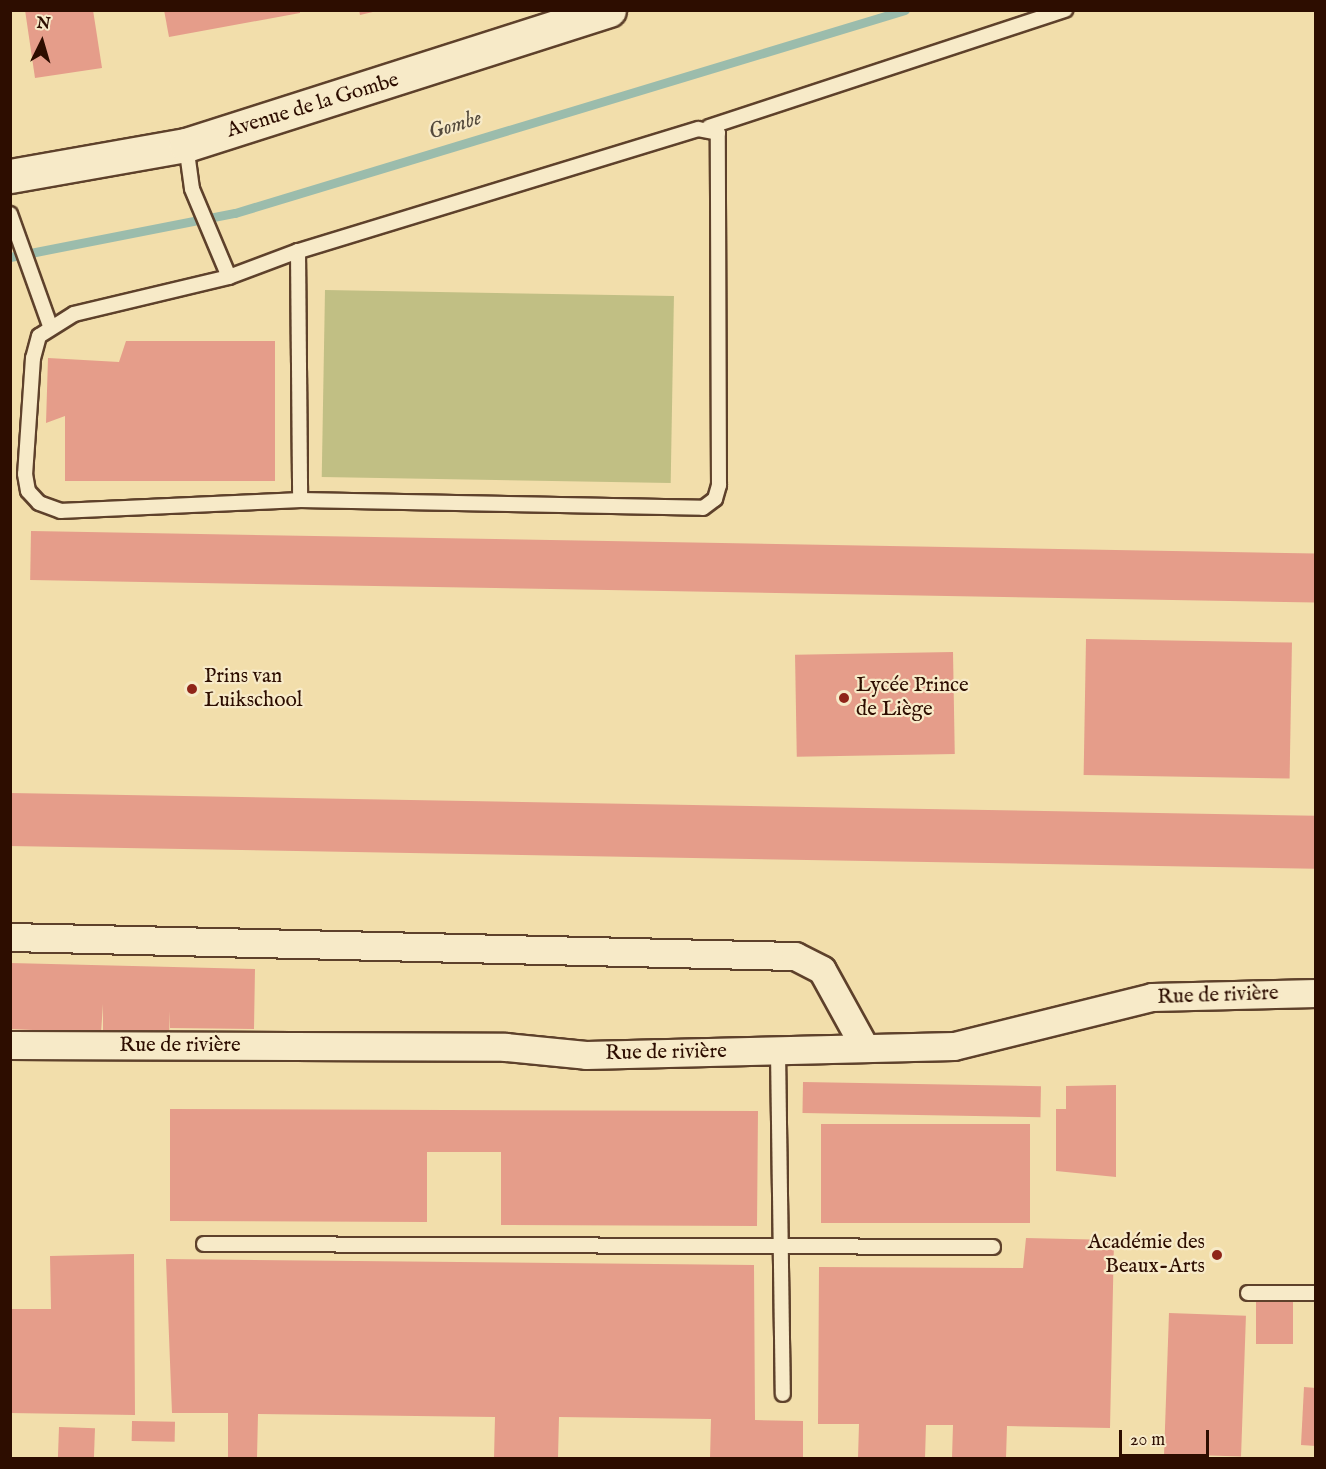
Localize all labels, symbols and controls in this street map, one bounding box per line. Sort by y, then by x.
north arrow [12,12,72,72]
text: N [36,14,51,35]
street label: Avenue de la Gombe [224,68,402,144]
water label: Gombe [425,105,485,147]
place label: Prins van Luikschool [204,664,302,714]
place label: Lycée Prince de Liège [856,673,969,723]
marker: Prins van Luikschool [185,682,199,696]
marker: Lycée Prince de Liège [837,691,851,705]
street label: Rue de rivière [1157,981,1279,1011]
street label: Rue de rivière [119,1033,241,1059]
street label: Rue de rivière [605,1039,727,1067]
place label: Académie des Beaux-Arts [1088,1230,1205,1280]
marker: Académie des Beaux-Arts [1210,1248,1224,1262]
scale bar [1122,1418,1212,1456]
text: 20 m [1130,1429,1165,1452]

